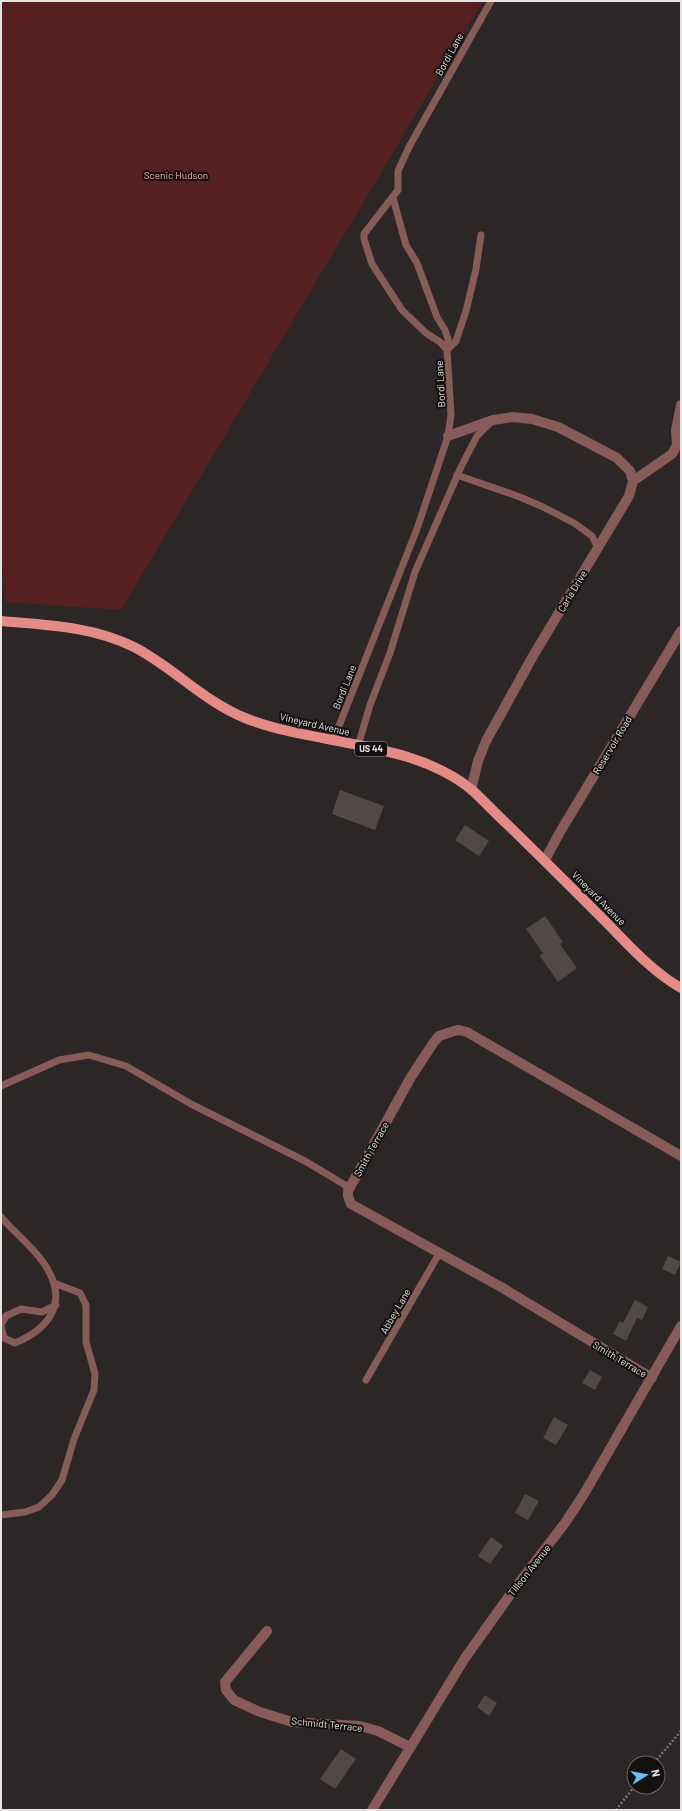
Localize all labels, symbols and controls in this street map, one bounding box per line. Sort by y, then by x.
street label: Bordi Lane [432,31,466,77]
park label: Scenic Hudson [144,169,208,181]
street label: Bordi Lane [433,360,447,408]
street label: Carla Drive [555,568,589,614]
street label: Bordi Lane [330,663,358,711]
street label: Vineyard Avenue [279,710,351,738]
street label: Reservoir Road [590,714,634,776]
road number: US 44 [355,742,387,756]
street label: Vineyard Avenue [570,869,628,927]
street label: Smith Terrace [351,1119,391,1179]
street label: Abbey Lane [377,1286,413,1336]
street label: Smith Terrace [591,1338,649,1380]
street label: Tillson Avenue [505,1542,553,1598]
street label: Schmidt Terrace [291,1714,363,1734]
north arrow [626,1755,666,1795]
text: N [649,1768,663,1778]

